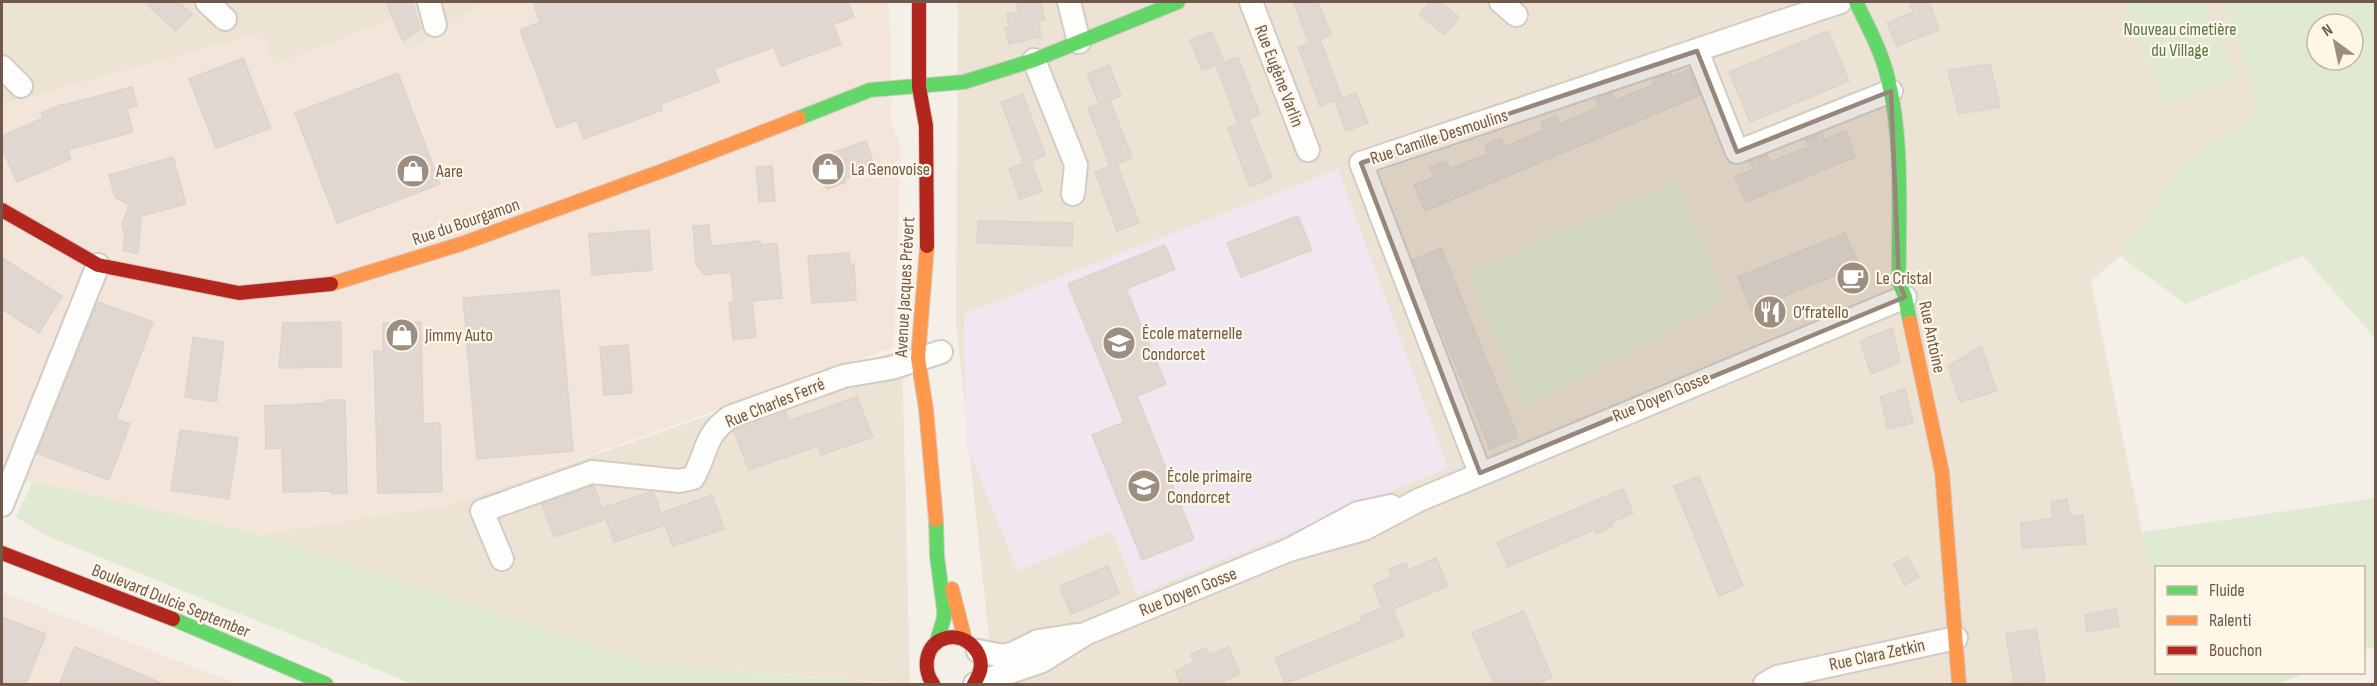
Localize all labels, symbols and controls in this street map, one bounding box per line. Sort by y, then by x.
north arrow [2305,12,2365,72]
park label: Nouveau cimetière du Village [2123,19,2237,61]
text: N [2319,20,2336,41]
street label: Rue Eugène Varlin [1250,22,1308,130]
street label: Rue Camille Desmoulins [1368,105,1510,169]
shop icon: La Genovoise [810,151,846,187]
shop icon: Aare [395,153,431,189]
place label: La Genovoise [851,159,930,180]
place label: Aare [435,161,463,182]
street label: Rue du Bourgamon [410,194,522,250]
street label: Avenue Jacques Prévert [891,216,919,359]
cafe icon: Le Cristal [1835,260,1871,296]
place label: Le Cristal [1876,268,1932,289]
restaurant icon: O’fratello [1752,294,1788,330]
street label: Rue Antoine [1914,299,1950,375]
place label: O’fratello [1793,302,1849,323]
shop icon: Jimmy Auto [384,317,420,353]
place label: École maternelle Condorcet [1142,323,1242,365]
place label: Jimmy Auto [424,325,493,346]
school or university icon: École maternelle Condorcet [1101,325,1137,361]
street label: Rue Doyen Gosse [1609,367,1713,427]
street label: Rue Charles Ferré [722,374,828,432]
place label: École primaire Condorcet [1167,466,1252,508]
school or university icon: École primaire Condorcet [1126,468,1162,504]
street label: Boulevard Dulcie September [89,560,253,642]
street label: Rue Doyen Gosse [1136,563,1240,621]
legend [2155,566,2365,674]
text: Fluide [2209,580,2245,601]
text: Ralenti [2209,610,2251,631]
street label: Rue Clara Zetkin [1827,635,1927,675]
text: Bouchon [2209,640,2262,661]

